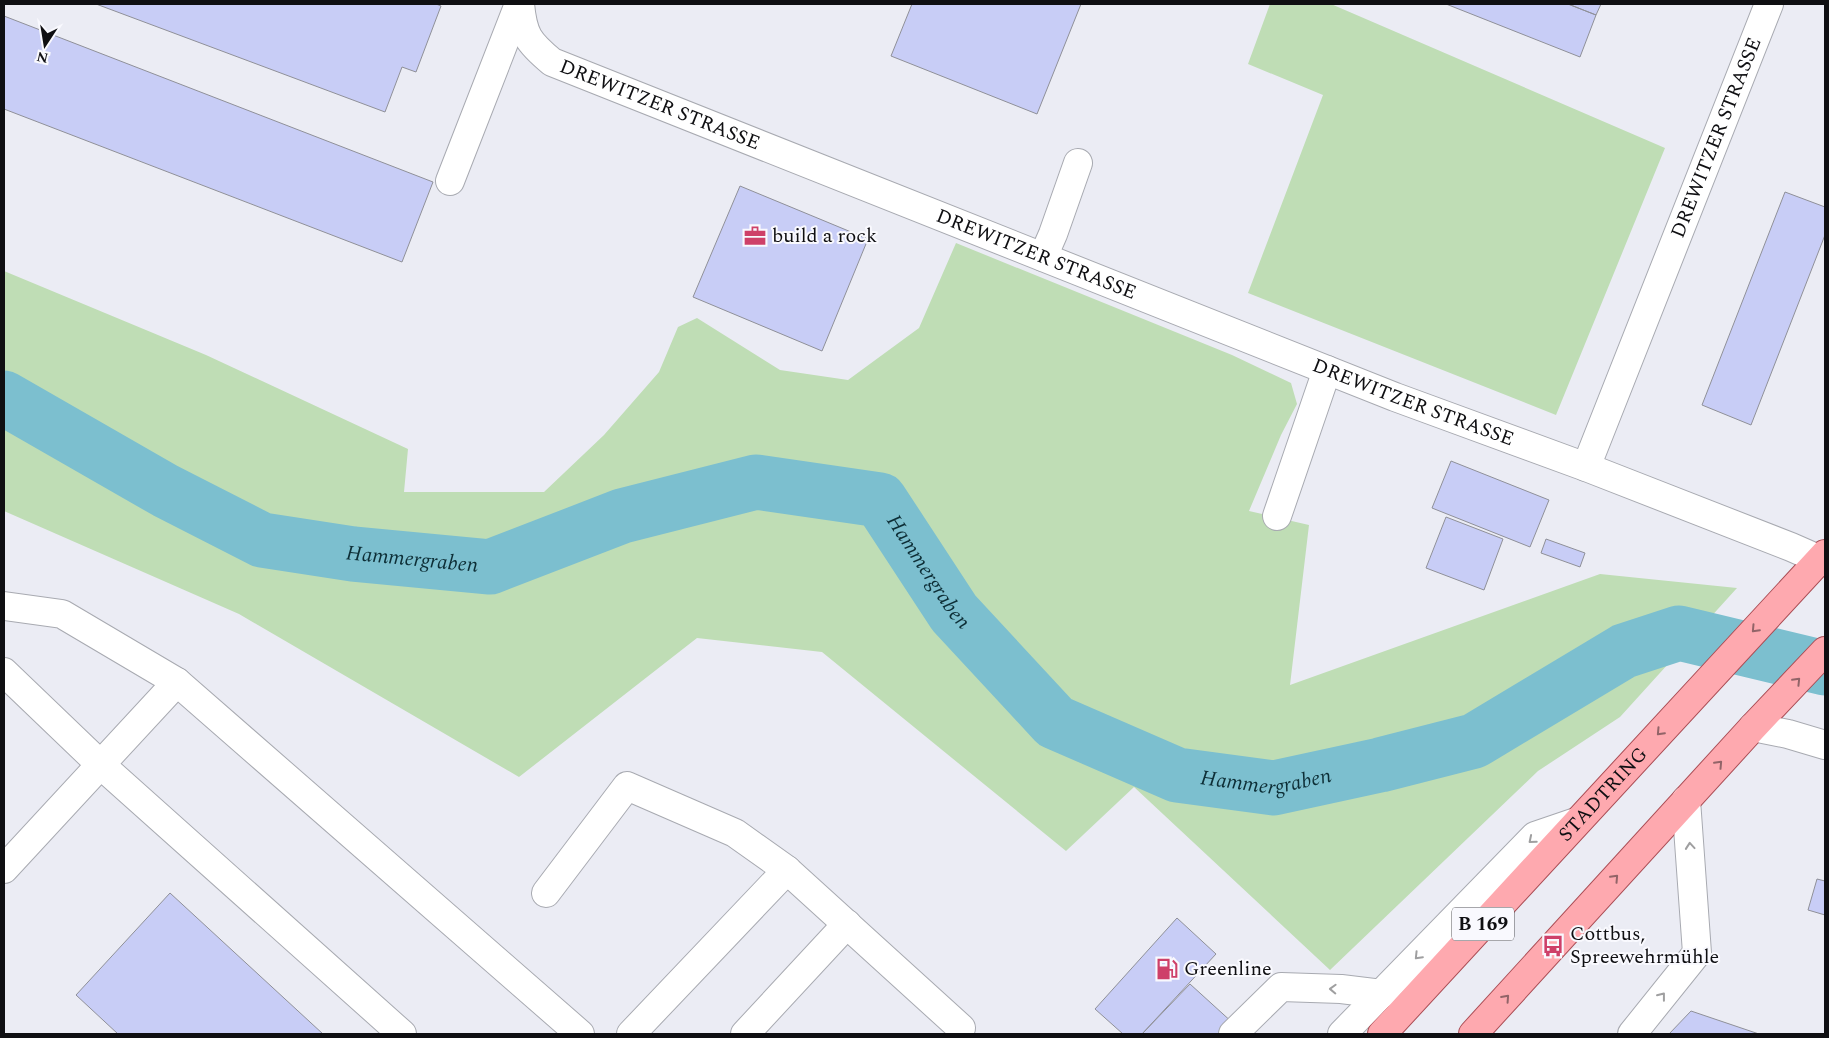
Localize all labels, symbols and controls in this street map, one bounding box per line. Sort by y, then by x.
north arrow [20,20,70,70]
street label: DREWITZER STRASSE [1663,33,1769,243]
text: N [35,46,50,69]
street label: DREWITZER STRASSE [555,51,765,158]
street label: DREWITZER STRASSE [931,201,1141,308]
place label: build a rock [772,221,877,251]
office icon: build a rock [742,223,768,249]
street label: DREWITZER STRASSE [1308,351,1518,454]
water label: Hammergraben [878,508,978,637]
water label: Hammergraben [345,537,480,582]
one-way arrow [1751,624,1760,633]
one-way arrow [1791,678,1800,687]
one-way arrow [1656,727,1665,736]
street label: STADTRING [1551,740,1655,849]
water label: Hammergraben [1198,760,1334,804]
one-way arrow [1713,761,1722,770]
one-way arrow [1528,835,1537,844]
one-way arrow [1685,842,1696,850]
one-way arrow [1609,874,1618,883]
road number: B 169 [1452,908,1514,941]
place label: Cottbus, Spreewehrmühle [1570,919,1719,972]
bus stop icon: Cottbus, Spreewehrmühle [1540,933,1566,959]
one-way arrow [1415,951,1424,960]
place label: Greenline [1184,954,1272,984]
fuel station icon: Greenline [1154,956,1180,982]
one-way arrow [1329,983,1337,994]
one-way arrow [1657,993,1665,1002]
one-way arrow [1500,994,1509,1003]

